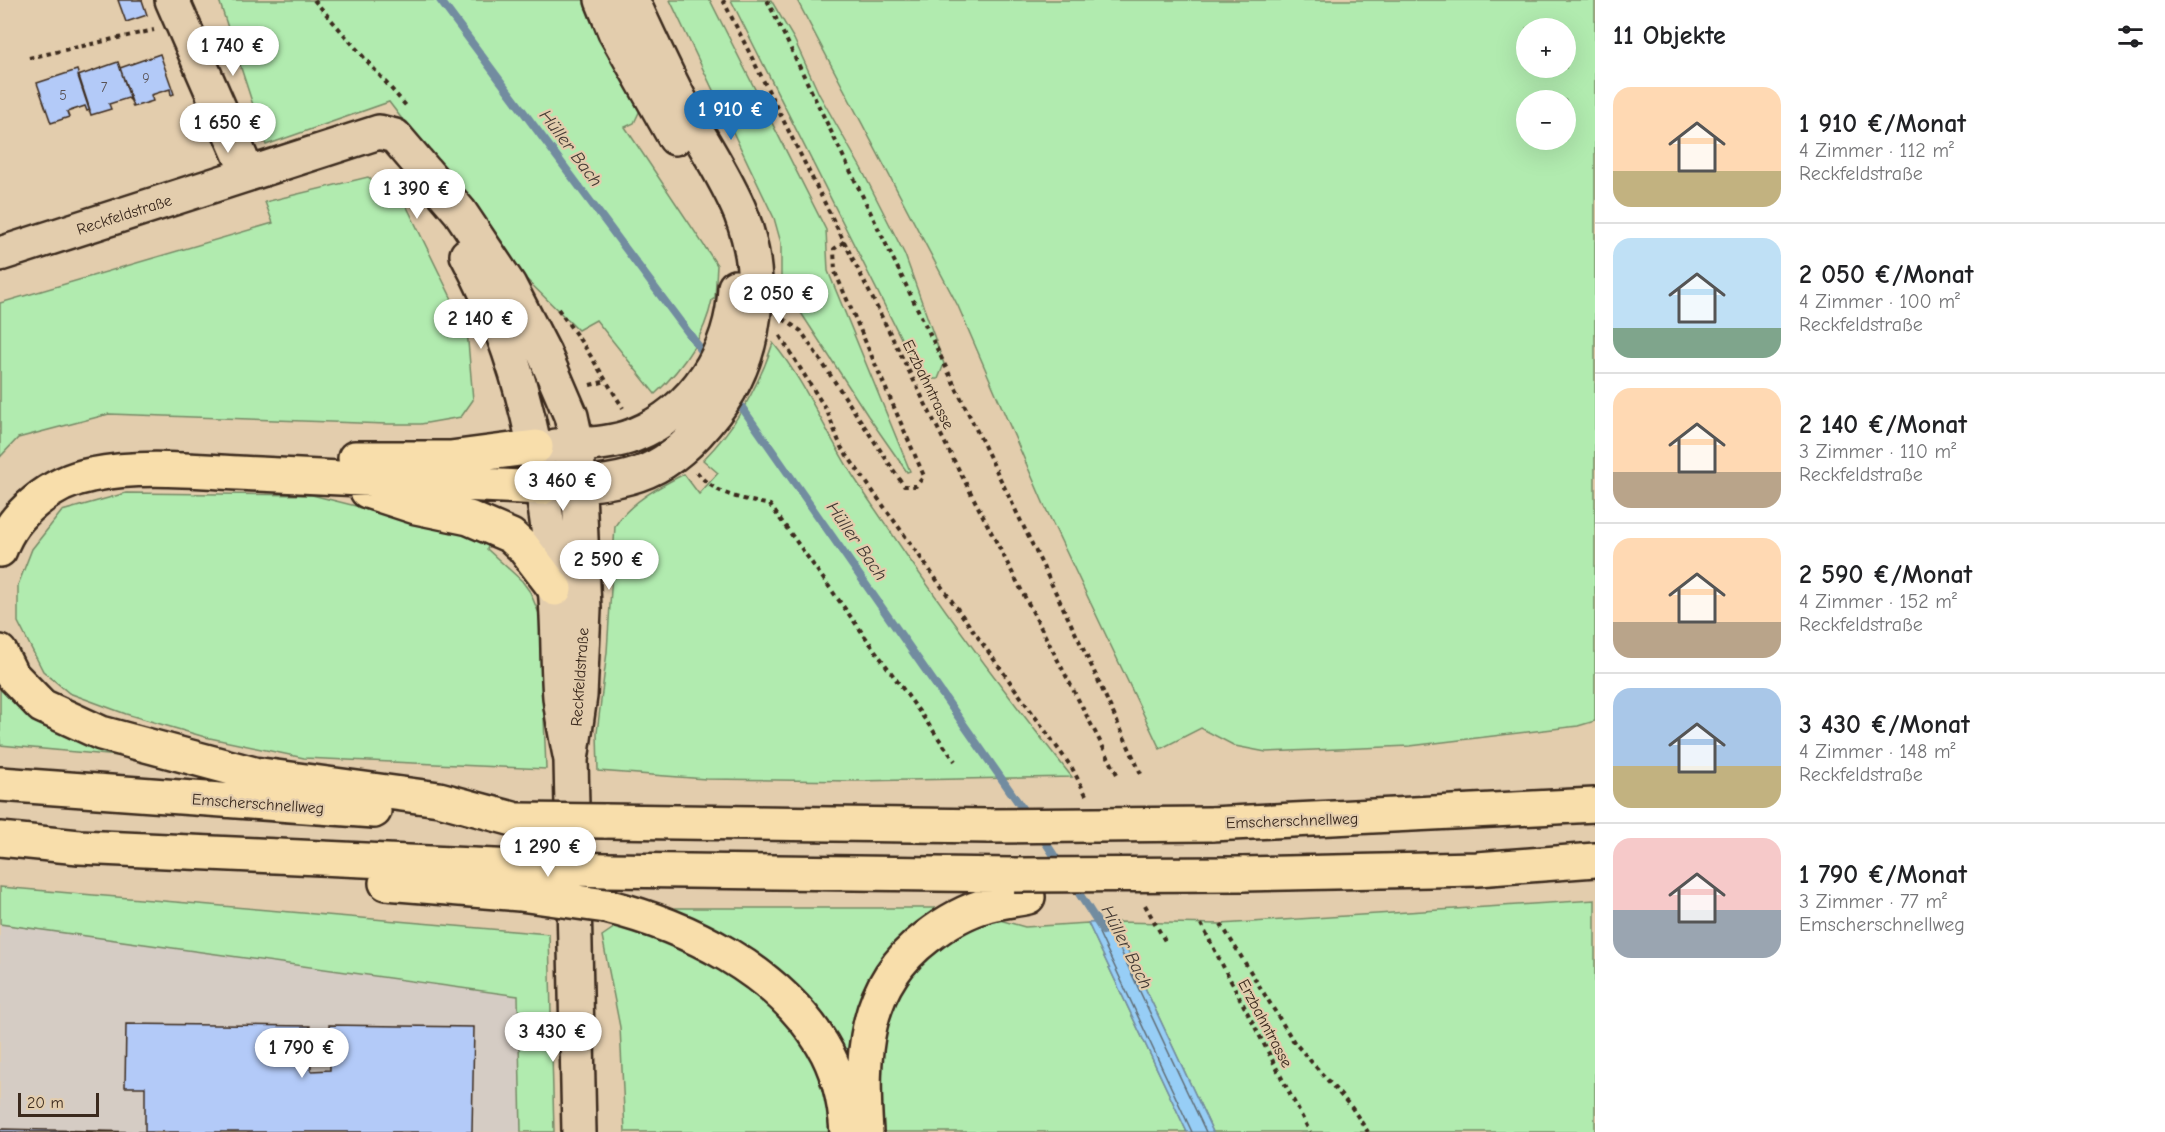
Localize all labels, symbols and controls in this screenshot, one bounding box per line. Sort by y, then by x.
map controls [1516,18,1576,150]
button: + [1516,18,1576,78]
icon: filters [2114,20,2147,53]
text: 11 Objekte [1613,21,1726,51]
pin: 1 740 € [178,26,288,77]
text: 1 740 € [201,34,265,57]
house number: 9 [142,70,150,87]
house number: 7 [101,79,108,96]
house number: 5 [59,87,67,104]
pin: 1 910 € [676,90,786,141]
button: − [1516,90,1576,150]
text: 1 910 € [698,98,764,121]
pin: 1 650 € [173,103,283,154]
water label: Hüller Bach [535,106,606,191]
text: 1 910 €/Monat [1799,109,1966,139]
text: 1 650 € [194,111,262,134]
icon: home [1661,111,1733,183]
text: 4 Zimmer · 112 m² [1799,139,1954,162]
text: Reckfeldstraße [1799,162,1923,185]
pin: 1 390 € [362,169,472,220]
text: 1 390 € [383,177,451,200]
street label: Reckfeldstraße [74,191,174,239]
text: 2 050 €/Monat [1799,260,1974,290]
icon: home [1661,262,1733,334]
pin: 2 050 € [724,274,834,325]
text: 2 050 € [743,282,815,305]
text: 4 Zimmer · 100 m² [1799,290,1960,313]
pin: 2 140 € [426,299,536,350]
text: 2 140 € [448,307,514,330]
text: Reckfeldstraße [1799,313,1923,336]
street label: Erzbahntrasse [899,337,958,432]
text: 2 140 €/Monat [1799,410,1967,440]
icon: home [1661,412,1733,484]
text: 3 Zimmer · 110 m² [1799,440,1956,463]
pin: 3 460 € [508,461,618,512]
text: Reckfeldstraße [1799,463,1923,486]
text: 3 460 € [528,469,598,492]
water label: Hüller Bach [822,498,891,585]
pin: 2 590 € [554,540,664,591]
text: 2 590 € [574,548,644,571]
text: 2 590 €/Monat [1799,560,1972,590]
icon: home [1661,562,1733,634]
text: 4 Zimmer · 152 m² [1799,590,1957,613]
text: Reckfeldstraße [1799,613,1923,636]
street label: Reckfeldstraße [568,627,592,727]
text: 3 430 €/Monat [1799,710,1970,740]
icon: home [1661,712,1733,784]
text: 4 Zimmer · 148 m² [1799,740,1956,763]
text: Reckfeldstraße [1799,763,1923,786]
street label: Emscherschnellweg [191,790,325,818]
street label: Emscherschnellweg [1225,810,1359,832]
pin: 1 290 € [493,827,603,878]
text: 1 290 € [514,835,582,858]
text: 1 790 €/Monat [1799,860,1967,890]
icon: home [1661,862,1733,934]
text: 3 Zimmer · 77 m² [1799,890,1947,913]
water label: Hüller Bach [1096,902,1157,993]
text: Emscherschnellweg [1799,913,1965,936]
street label: Erzbahntrasse [1234,976,1296,1071]
pin: 3 430 € [498,1012,608,1063]
text: 3 430 € [519,1020,587,1043]
pin: 1 790 € [247,1028,357,1079]
text: 1 790 € [269,1036,335,1059]
scale bar [18,1090,99,1118]
text: 20 m [27,1094,64,1112]

